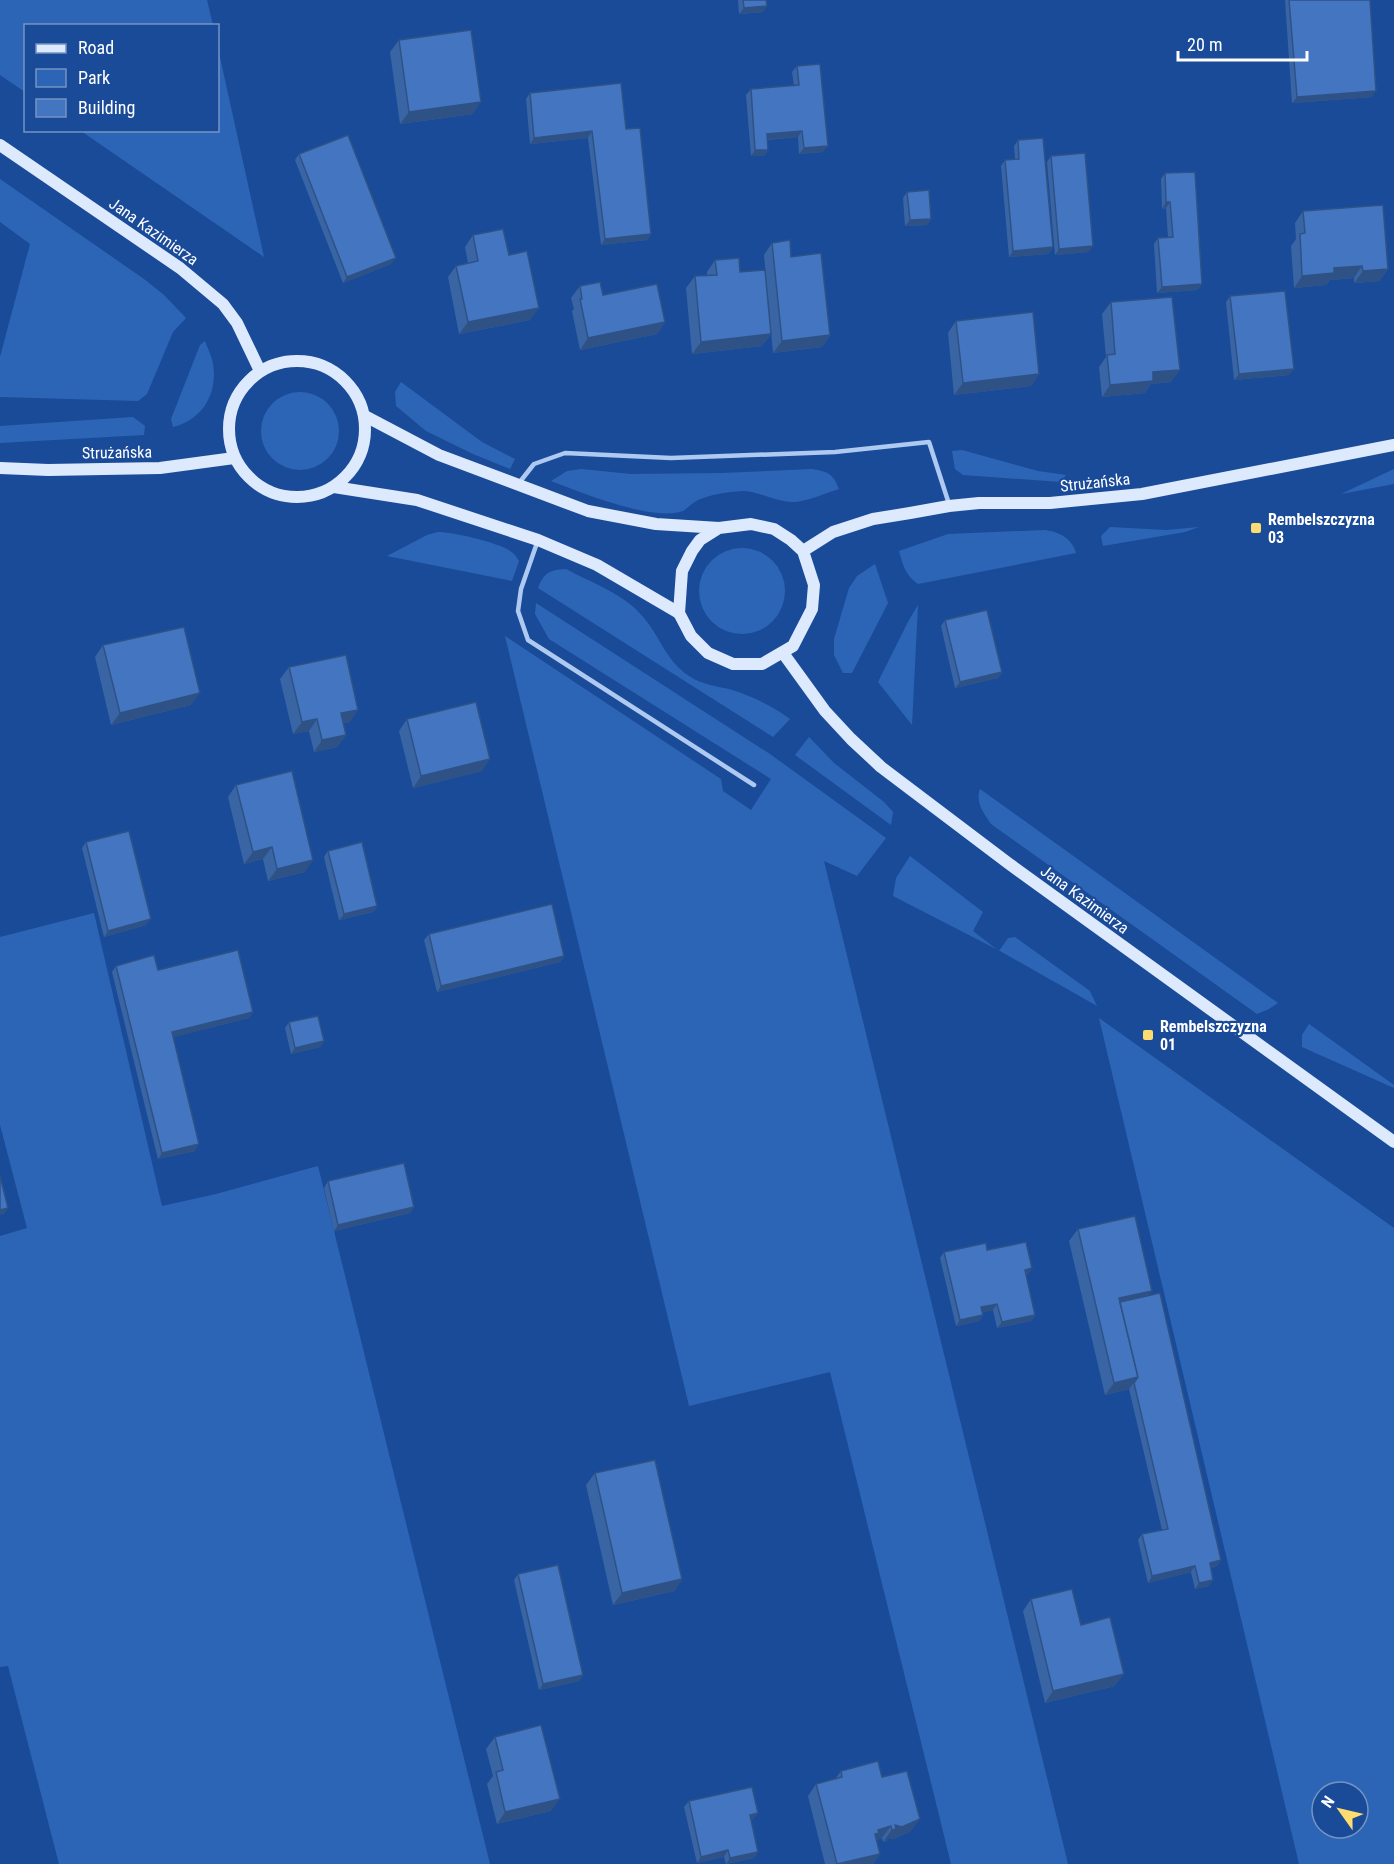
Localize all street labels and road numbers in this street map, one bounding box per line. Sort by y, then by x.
street label: Jana Kazimierza [106,194,202,269]
street label: Strużańska [82,442,152,463]
street label: Strużańska [1059,469,1131,496]
street label: Jana Kazimierza [1037,861,1133,938]

